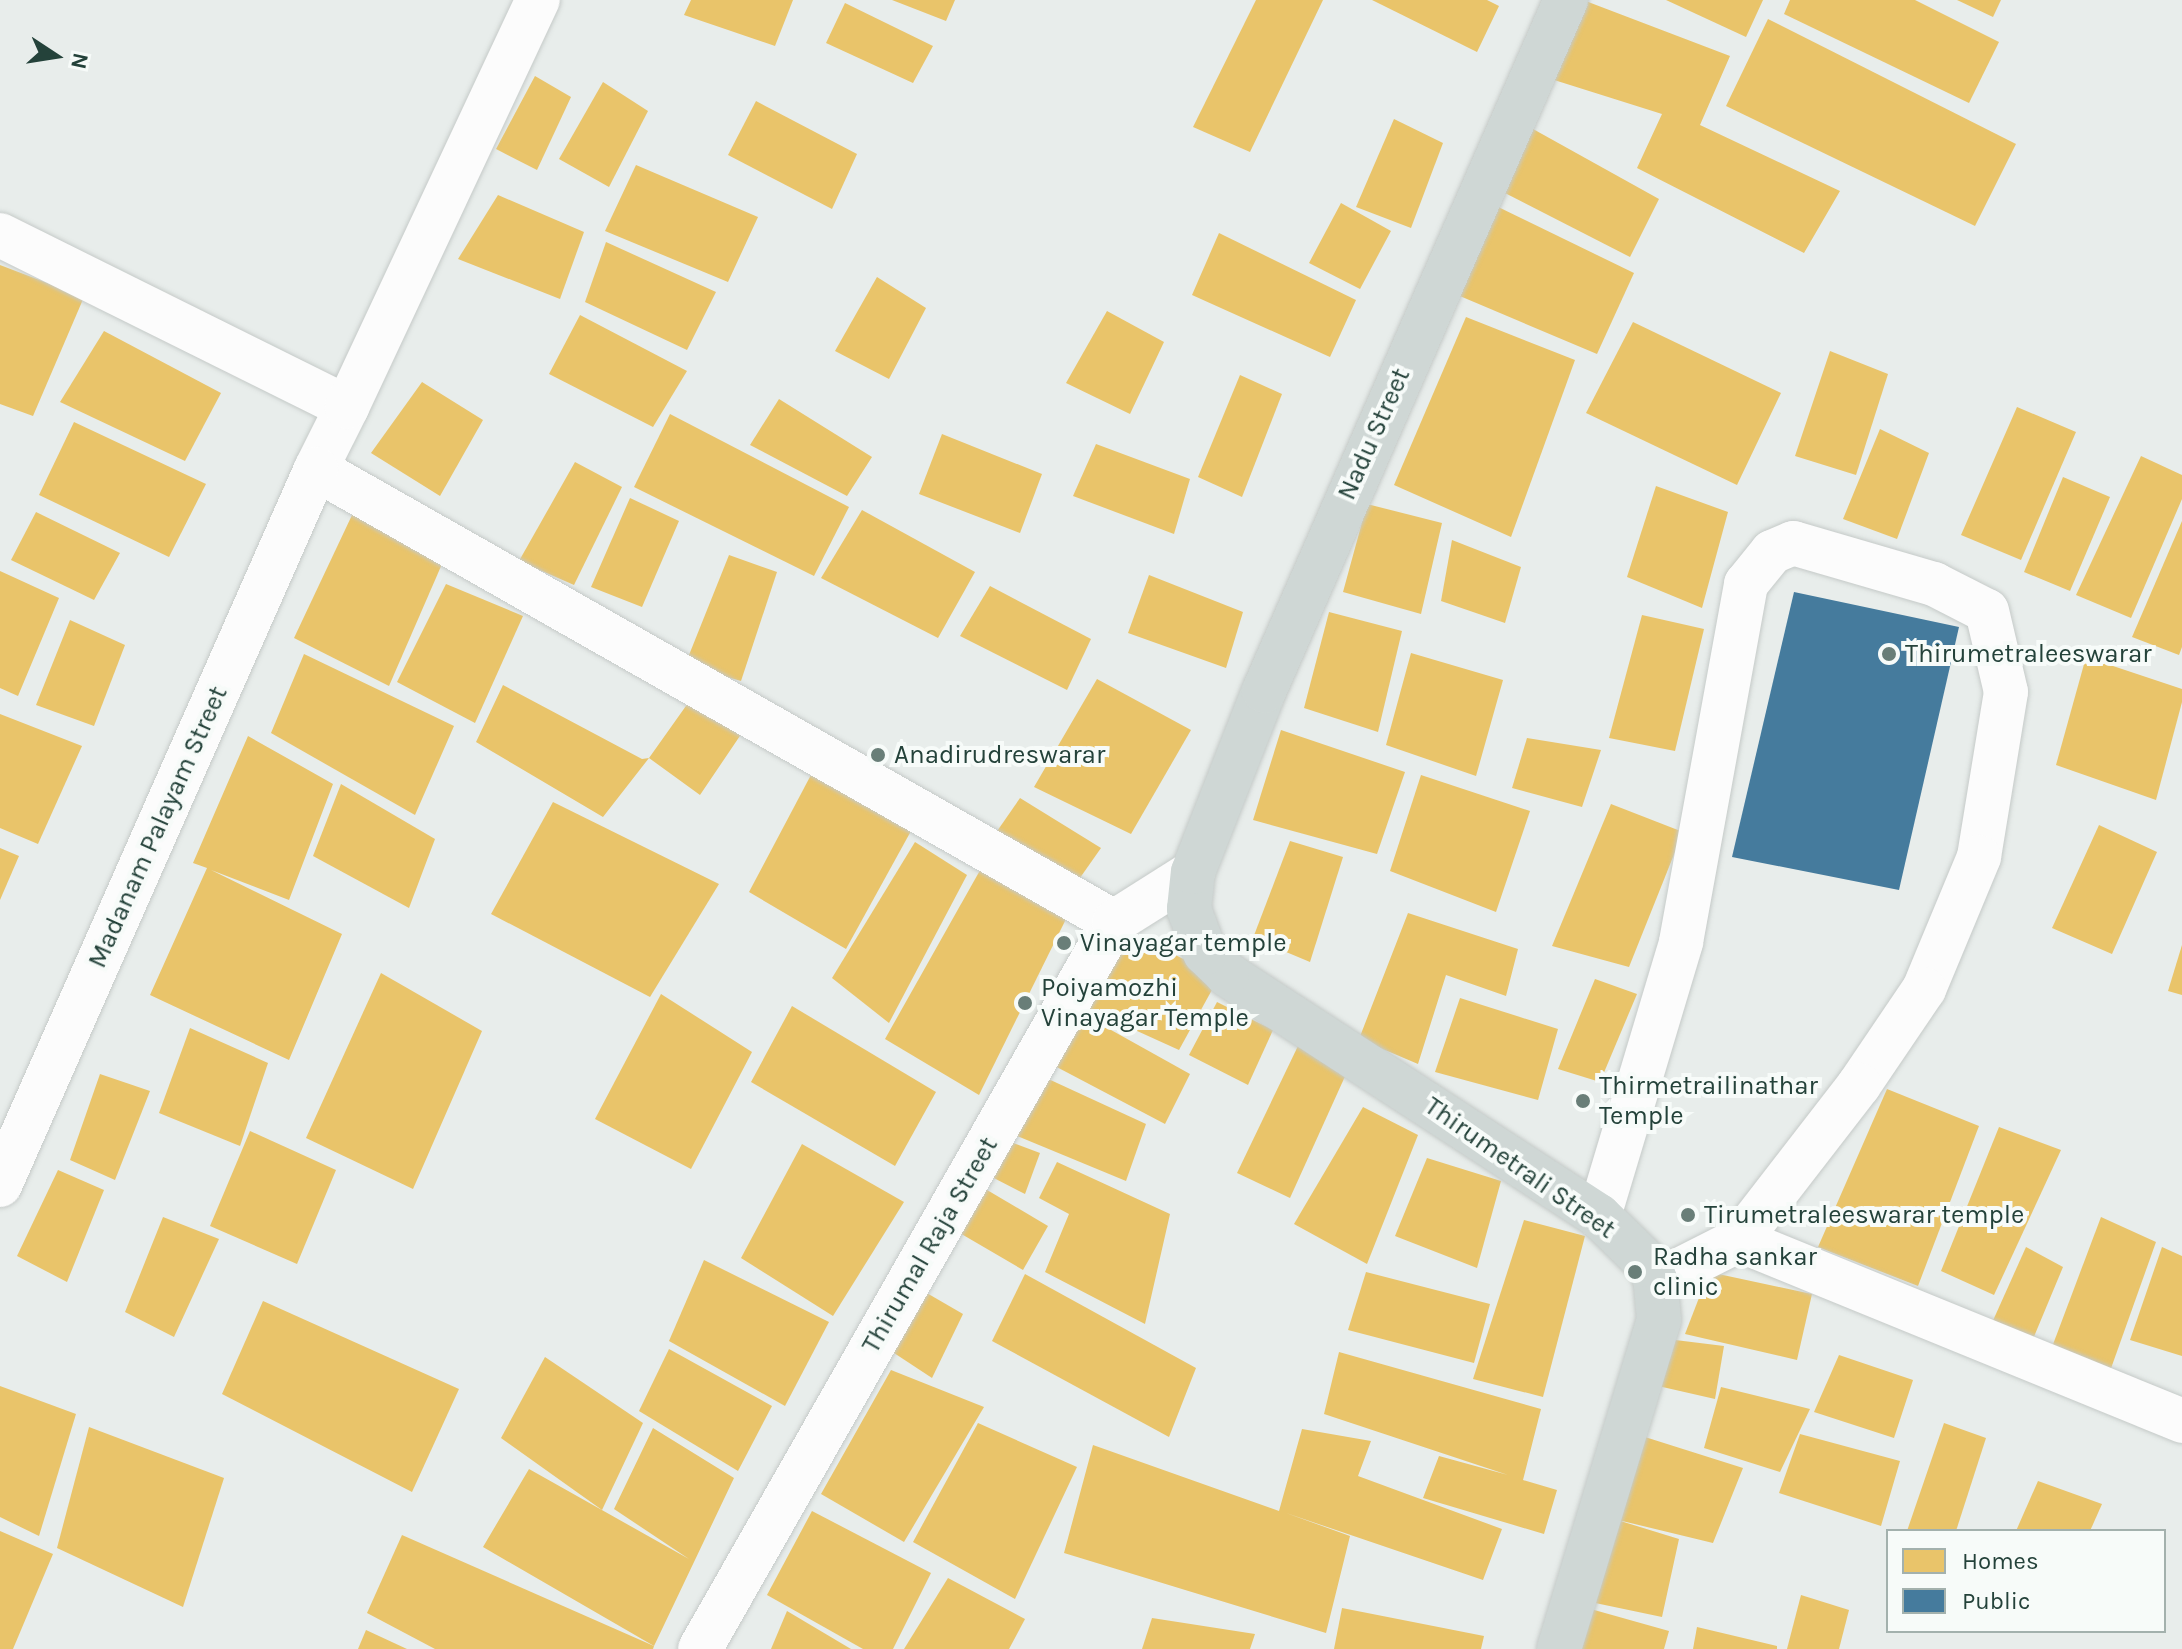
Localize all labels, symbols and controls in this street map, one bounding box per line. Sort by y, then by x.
north arrow [16,16,96,96]
text: N [65,51,94,71]
street label: Nadu Street [1331,363,1417,505]
place label: Thirumetraleeswarar [1905,638,2152,670]
marker: Thirumetraleeswarar [1880,645,1898,663]
street label: Madanam Palayam Street [82,681,234,973]
place label: Anadirudreswarar [894,739,1105,771]
marker: Anadirudreswarar [869,746,887,764]
place label: Vinayagar temple [1080,927,1287,959]
marker: Vinayagar temple [1055,934,1073,952]
place label: Poiyamozhi Vinayagar Temple [1041,972,1249,1034]
marker: Poiyamozhi Vinayagar Temple [1016,994,1034,1012]
place label: Thirmetrailinathar Temple [1599,1070,1818,1132]
street label: Thirumetrali Street [1419,1091,1621,1245]
marker: Thirmetrailinathar Temple [1574,1092,1592,1110]
street label: Thirumal Raja Street [856,1132,1004,1358]
place label: Tirumetraleeswarar temple [1704,1199,2024,1231]
marker: Tirumetraleeswarar temple [1679,1206,1697,1224]
place label: Radha sankar clinic [1653,1241,1817,1302]
marker: Radha sankar clinic [1624,1261,1646,1283]
legend [1886,1529,2166,1633]
text: Homes [1962,1547,2039,1575]
text: Public [1962,1587,2030,1615]

